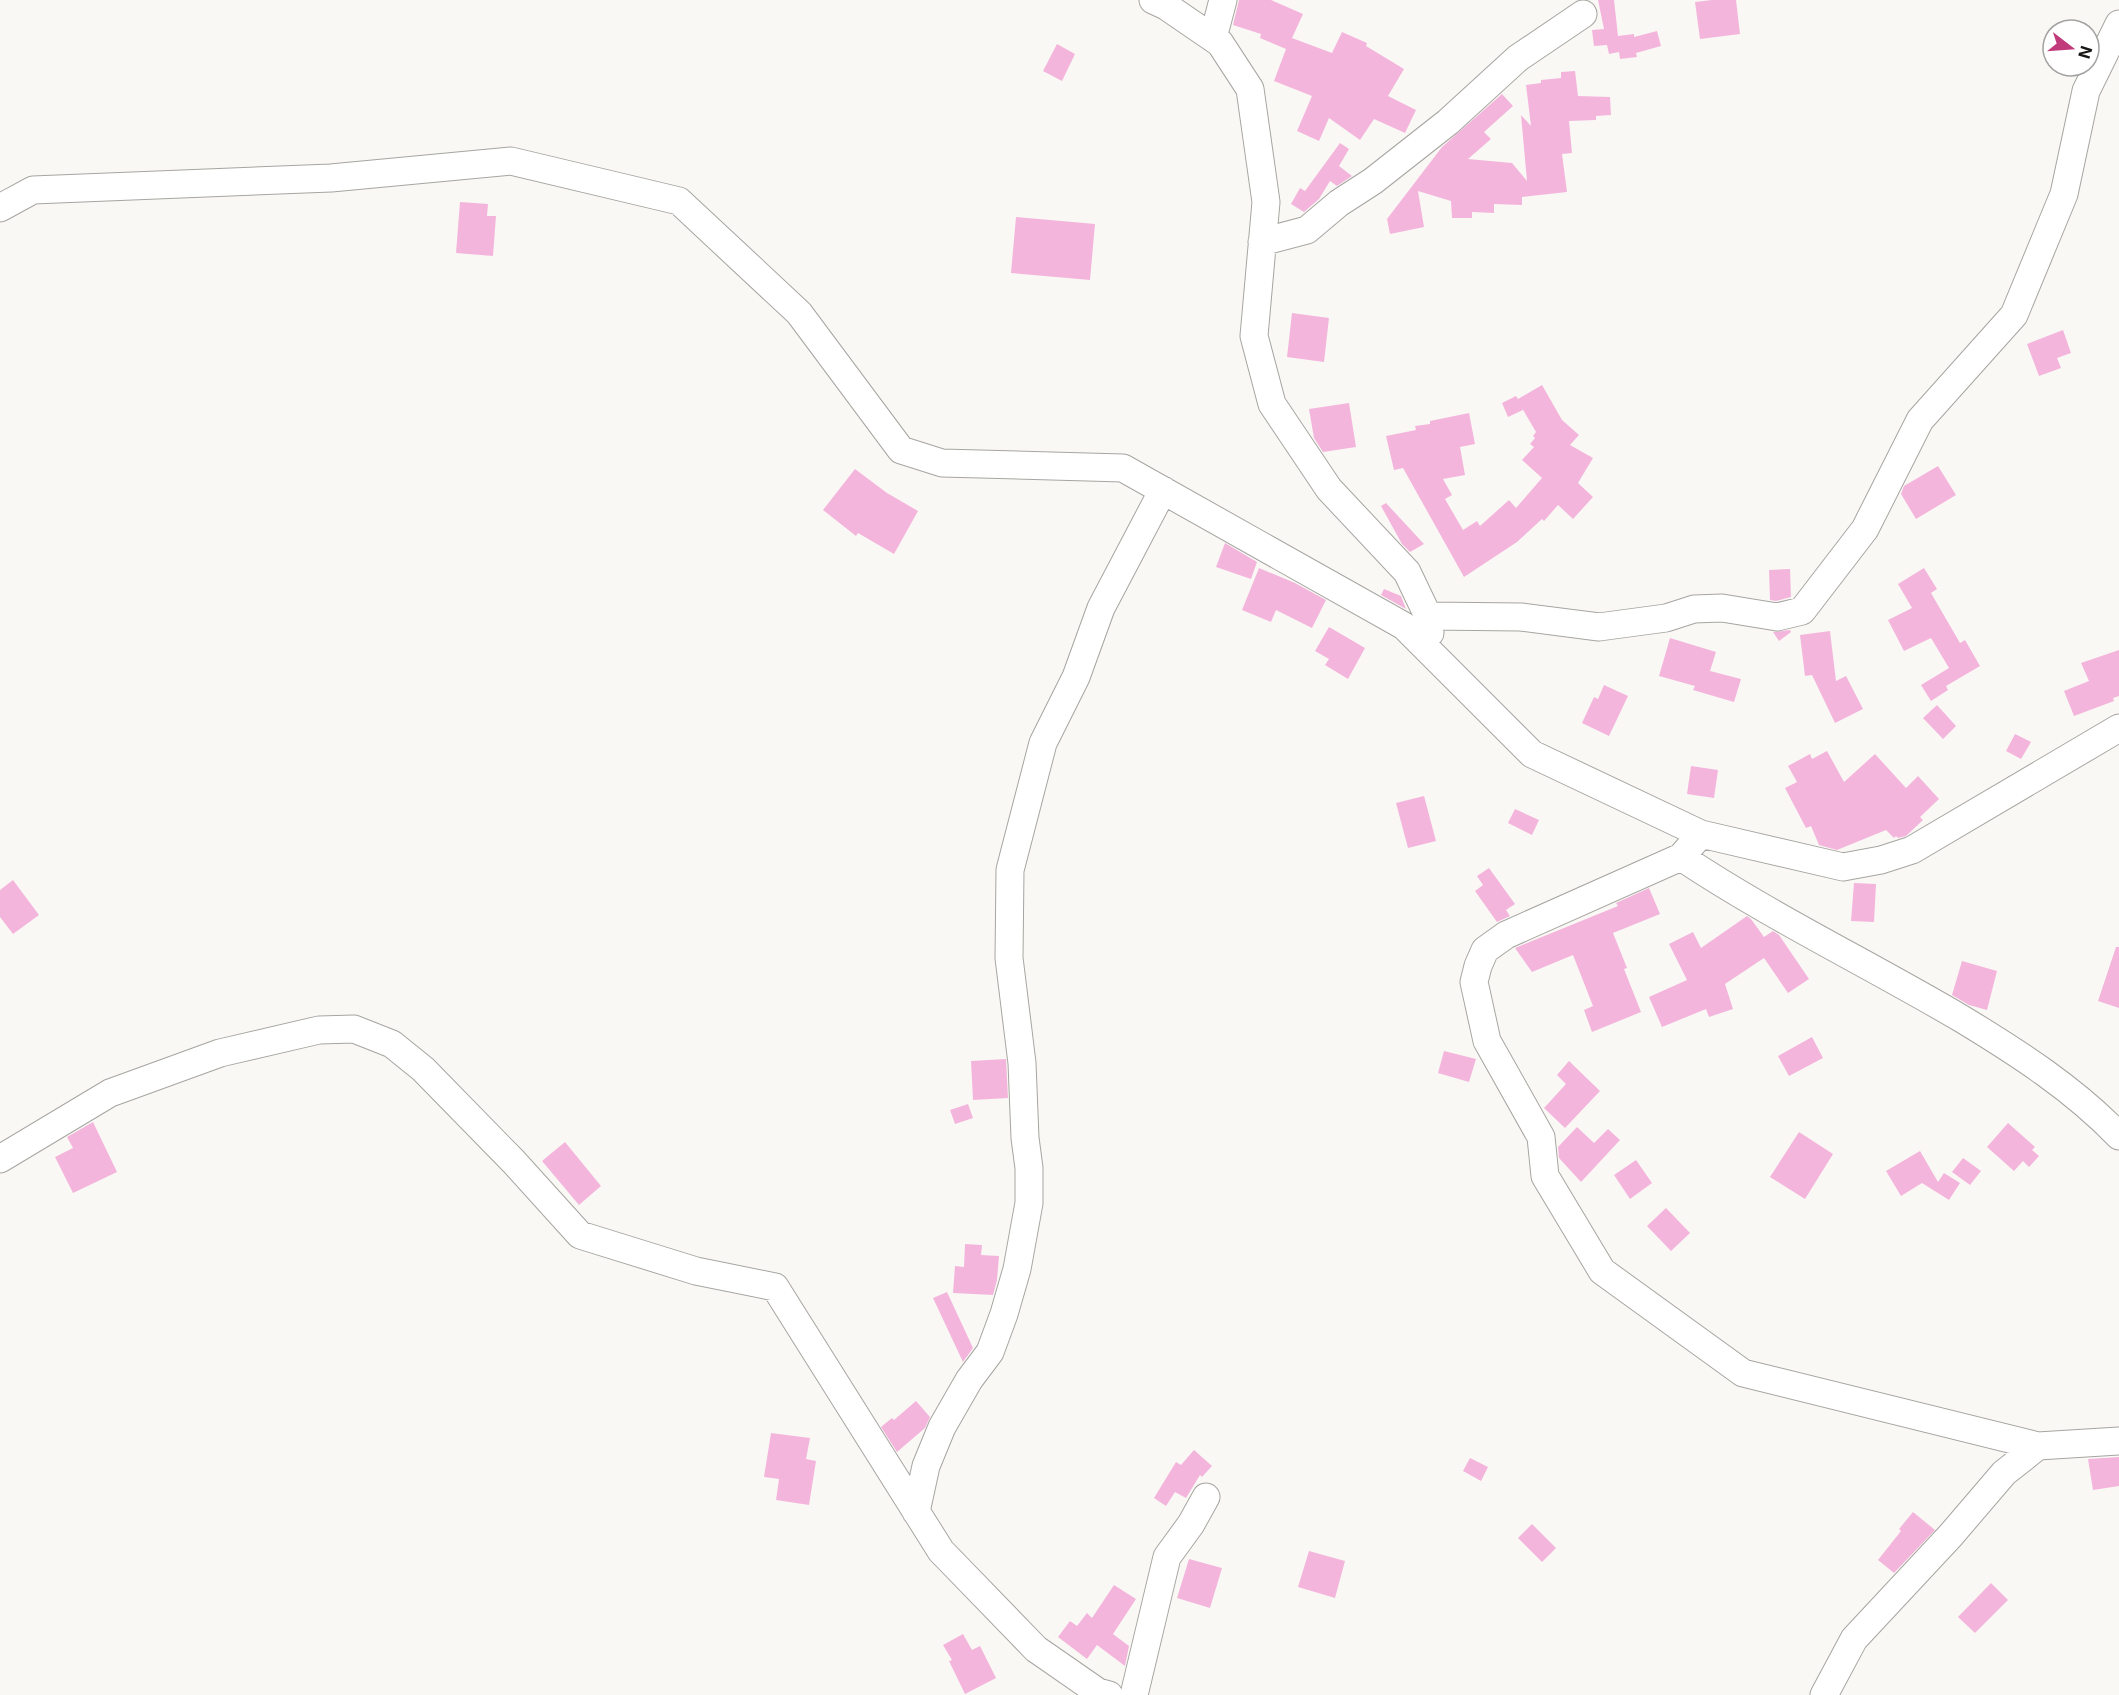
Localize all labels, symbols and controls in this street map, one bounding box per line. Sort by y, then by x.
north arrow [2041,18,2101,78]
text: N [2074,44,2097,61]

